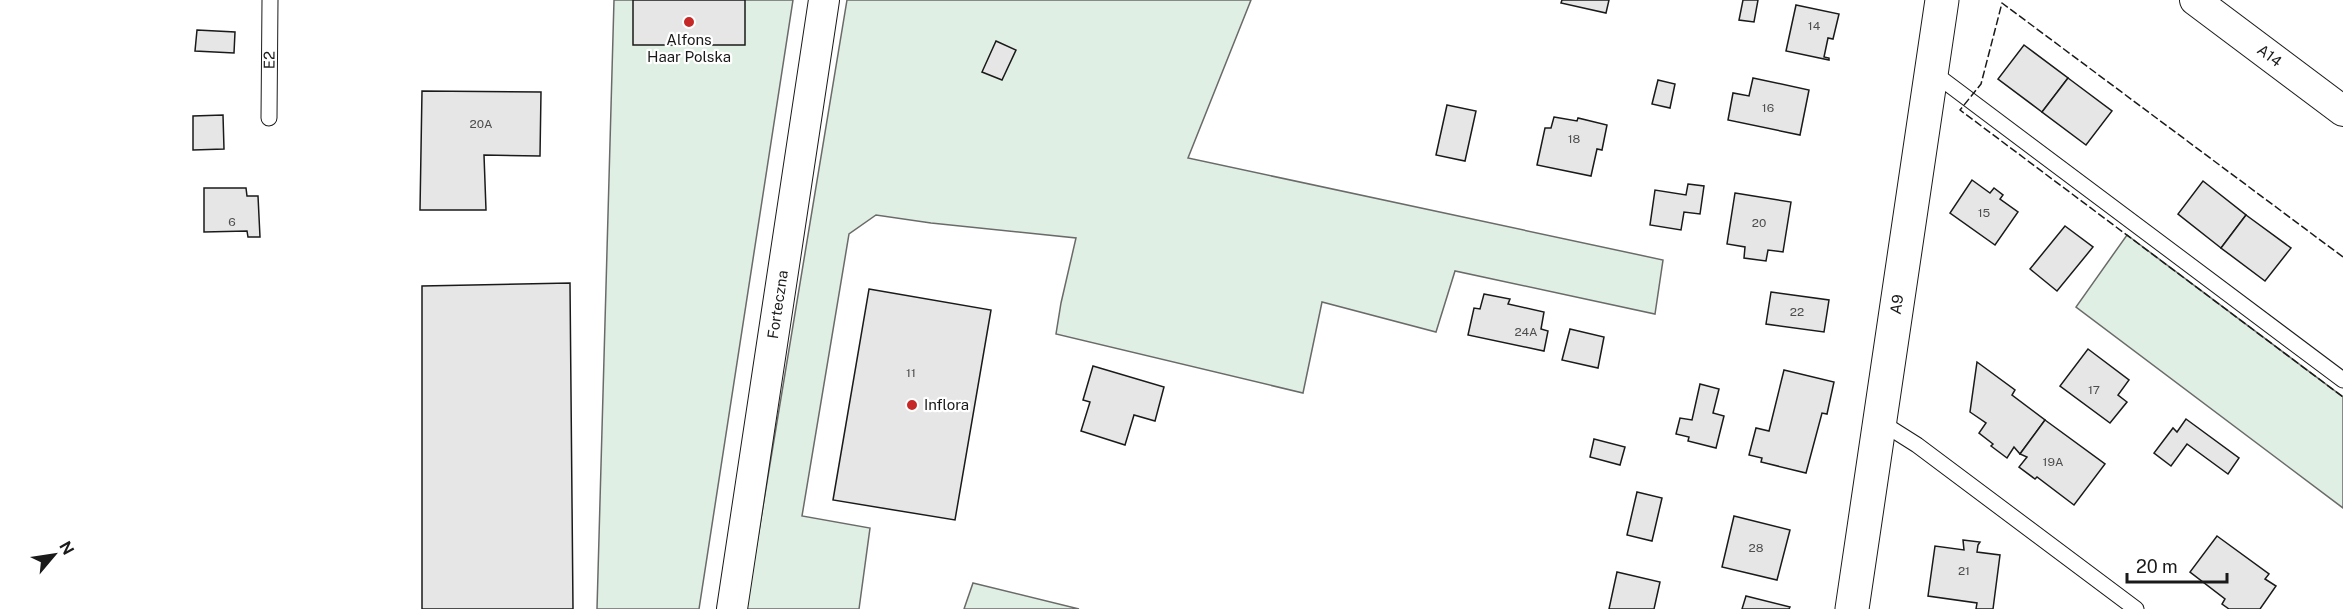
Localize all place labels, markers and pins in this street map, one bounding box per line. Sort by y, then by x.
marker: Alfons Haar Polska [682,15,696,29]
place label: Alfons Haar Polska [647,31,731,65]
place label: Inflora [924,396,969,413]
marker: Inflora [905,398,919,412]

